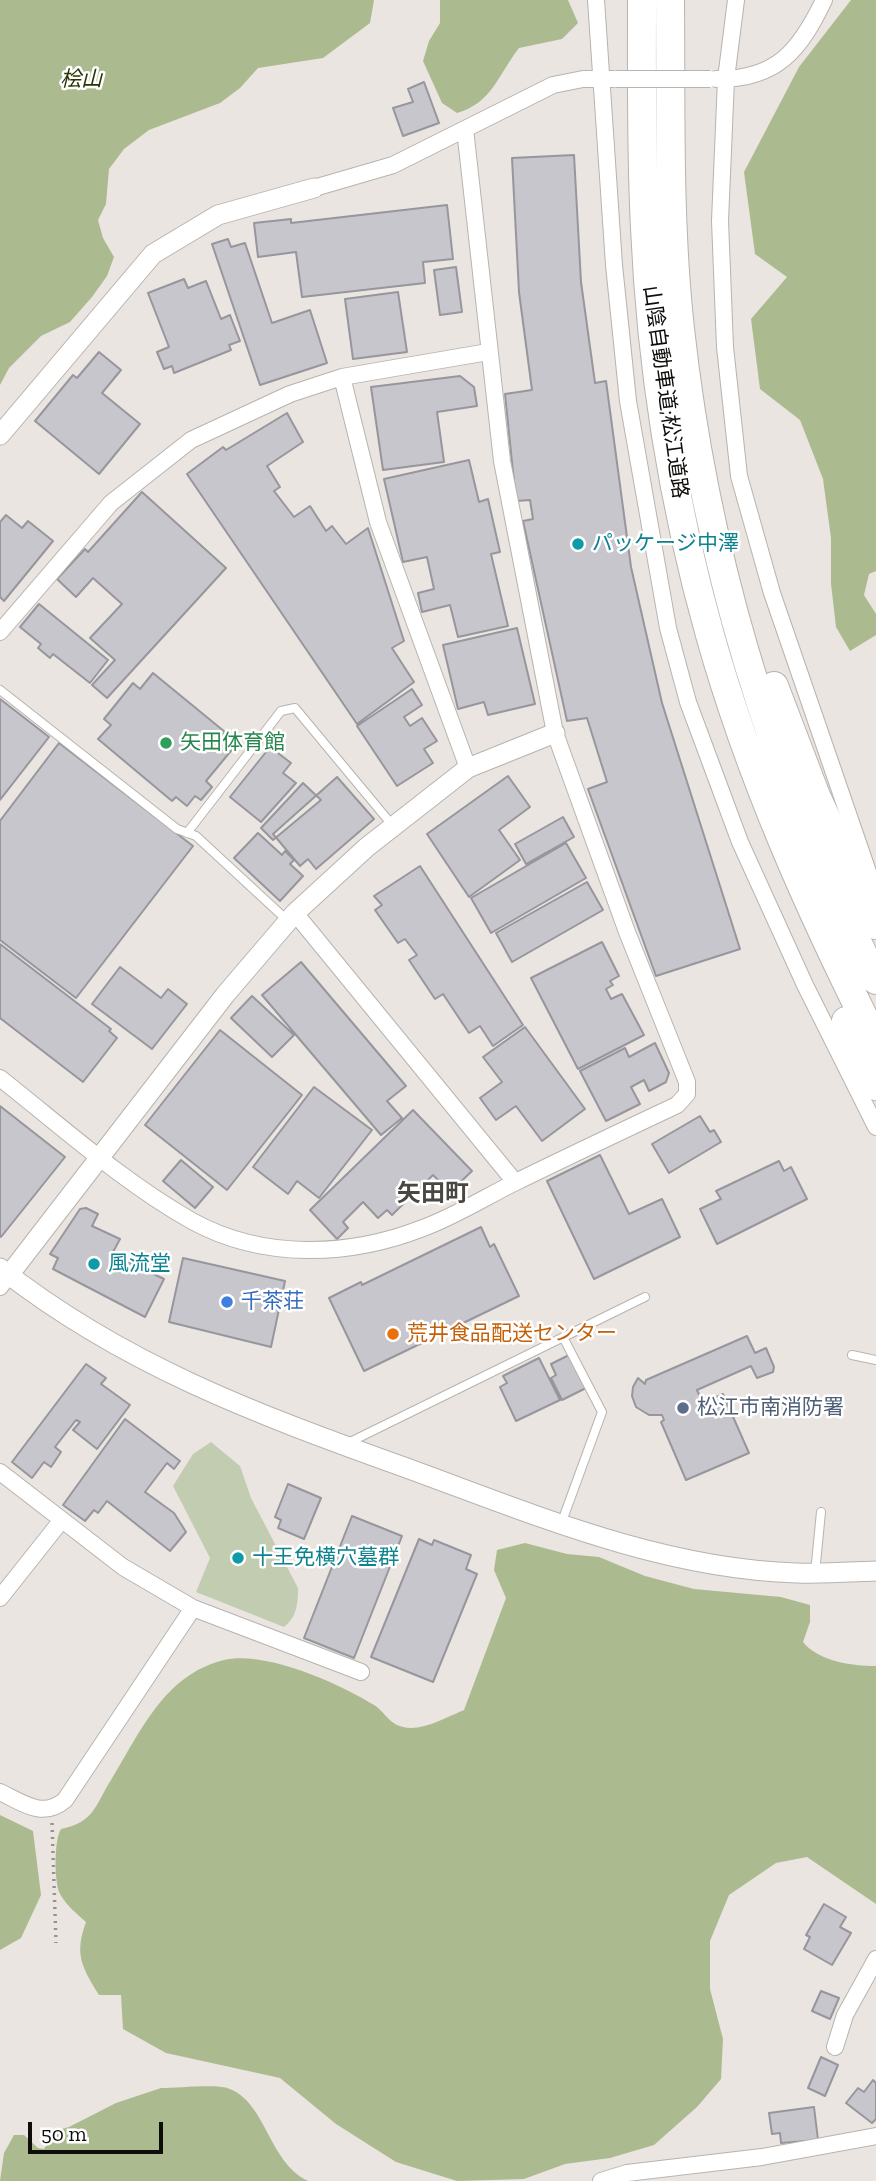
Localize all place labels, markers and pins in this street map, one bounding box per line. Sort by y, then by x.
place label: パッケージ中澤 [592,531,739,557]
marker: パッケージ中澤 [570,536,586,552]
place label: 矢田体育館 [180,730,285,756]
marker: 矢田体育館 [158,735,174,751]
place label: 風流堂 [108,1251,171,1277]
marker: 風流堂 [86,1256,102,1272]
place label: 千茶荘 [241,1289,304,1315]
marker: 千茶荘 [219,1294,235,1310]
place label: 荒井食品配送センター [407,1321,617,1347]
marker: 荒井食品配送センター [385,1326,401,1342]
place label: 松江市南消防署 [697,1395,844,1421]
marker: 松江市南消防署 [675,1400,691,1416]
place label: 十王免横穴墓群 [252,1545,399,1571]
marker: 十王免横穴墓群 [230,1550,246,1566]

